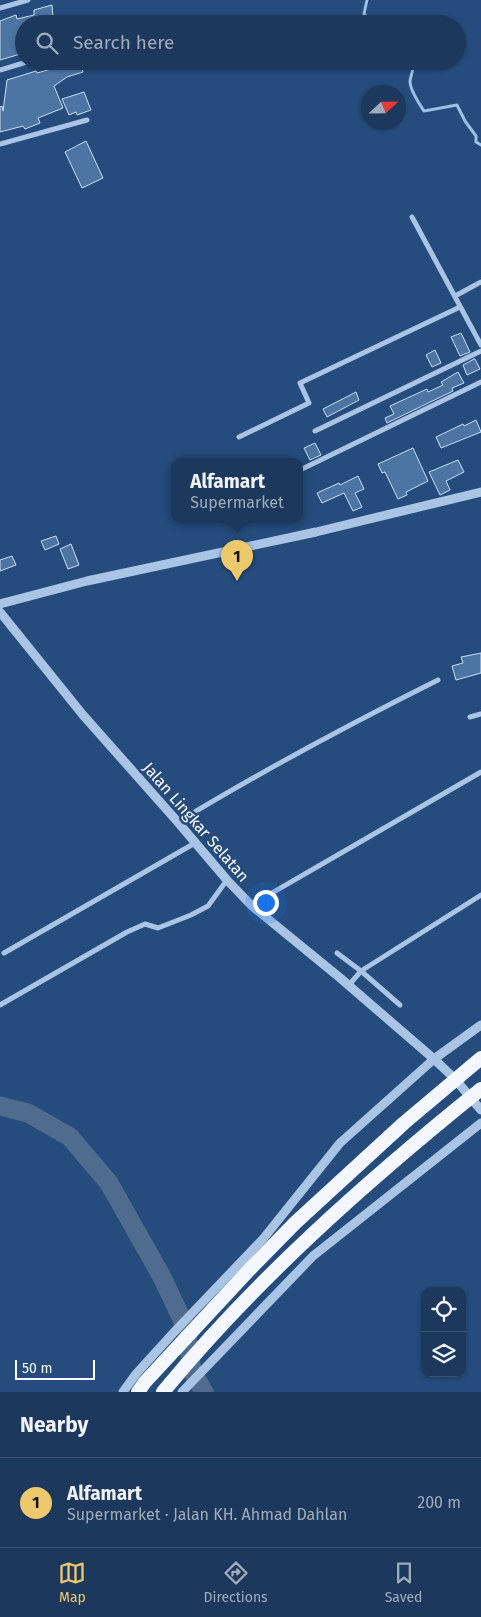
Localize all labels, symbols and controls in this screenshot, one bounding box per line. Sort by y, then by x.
search box [15,15,466,70]
icon: search [33,29,61,57]
text: Search here [73,31,174,54]
north arrow [361,85,406,130]
popup [171,458,303,523]
text: Alfamart [190,470,265,493]
text: Supermarket [190,493,284,512]
pin: 1 [221,540,253,581]
street label: Jalan Lingkar Selatan [139,758,253,886]
your location [253,890,279,916]
map controls [421,1287,466,1377]
button: locate [421,1287,466,1332]
button: layers [421,1332,466,1377]
scale bar [15,1357,95,1380]
text: 50 m [22,1360,53,1377]
text: Nearby [20,1412,88,1438]
text: Alfamart [67,1482,142,1505]
text: 1 [32,1493,40,1512]
text: 200 m [417,1493,461,1512]
text: Supermarket · Jalan KH. Ahmad Dahlan [67,1505,347,1524]
tab: Map [58,1559,86,1606]
tab: Directions [203,1559,268,1606]
tab: Saved [385,1559,423,1606]

